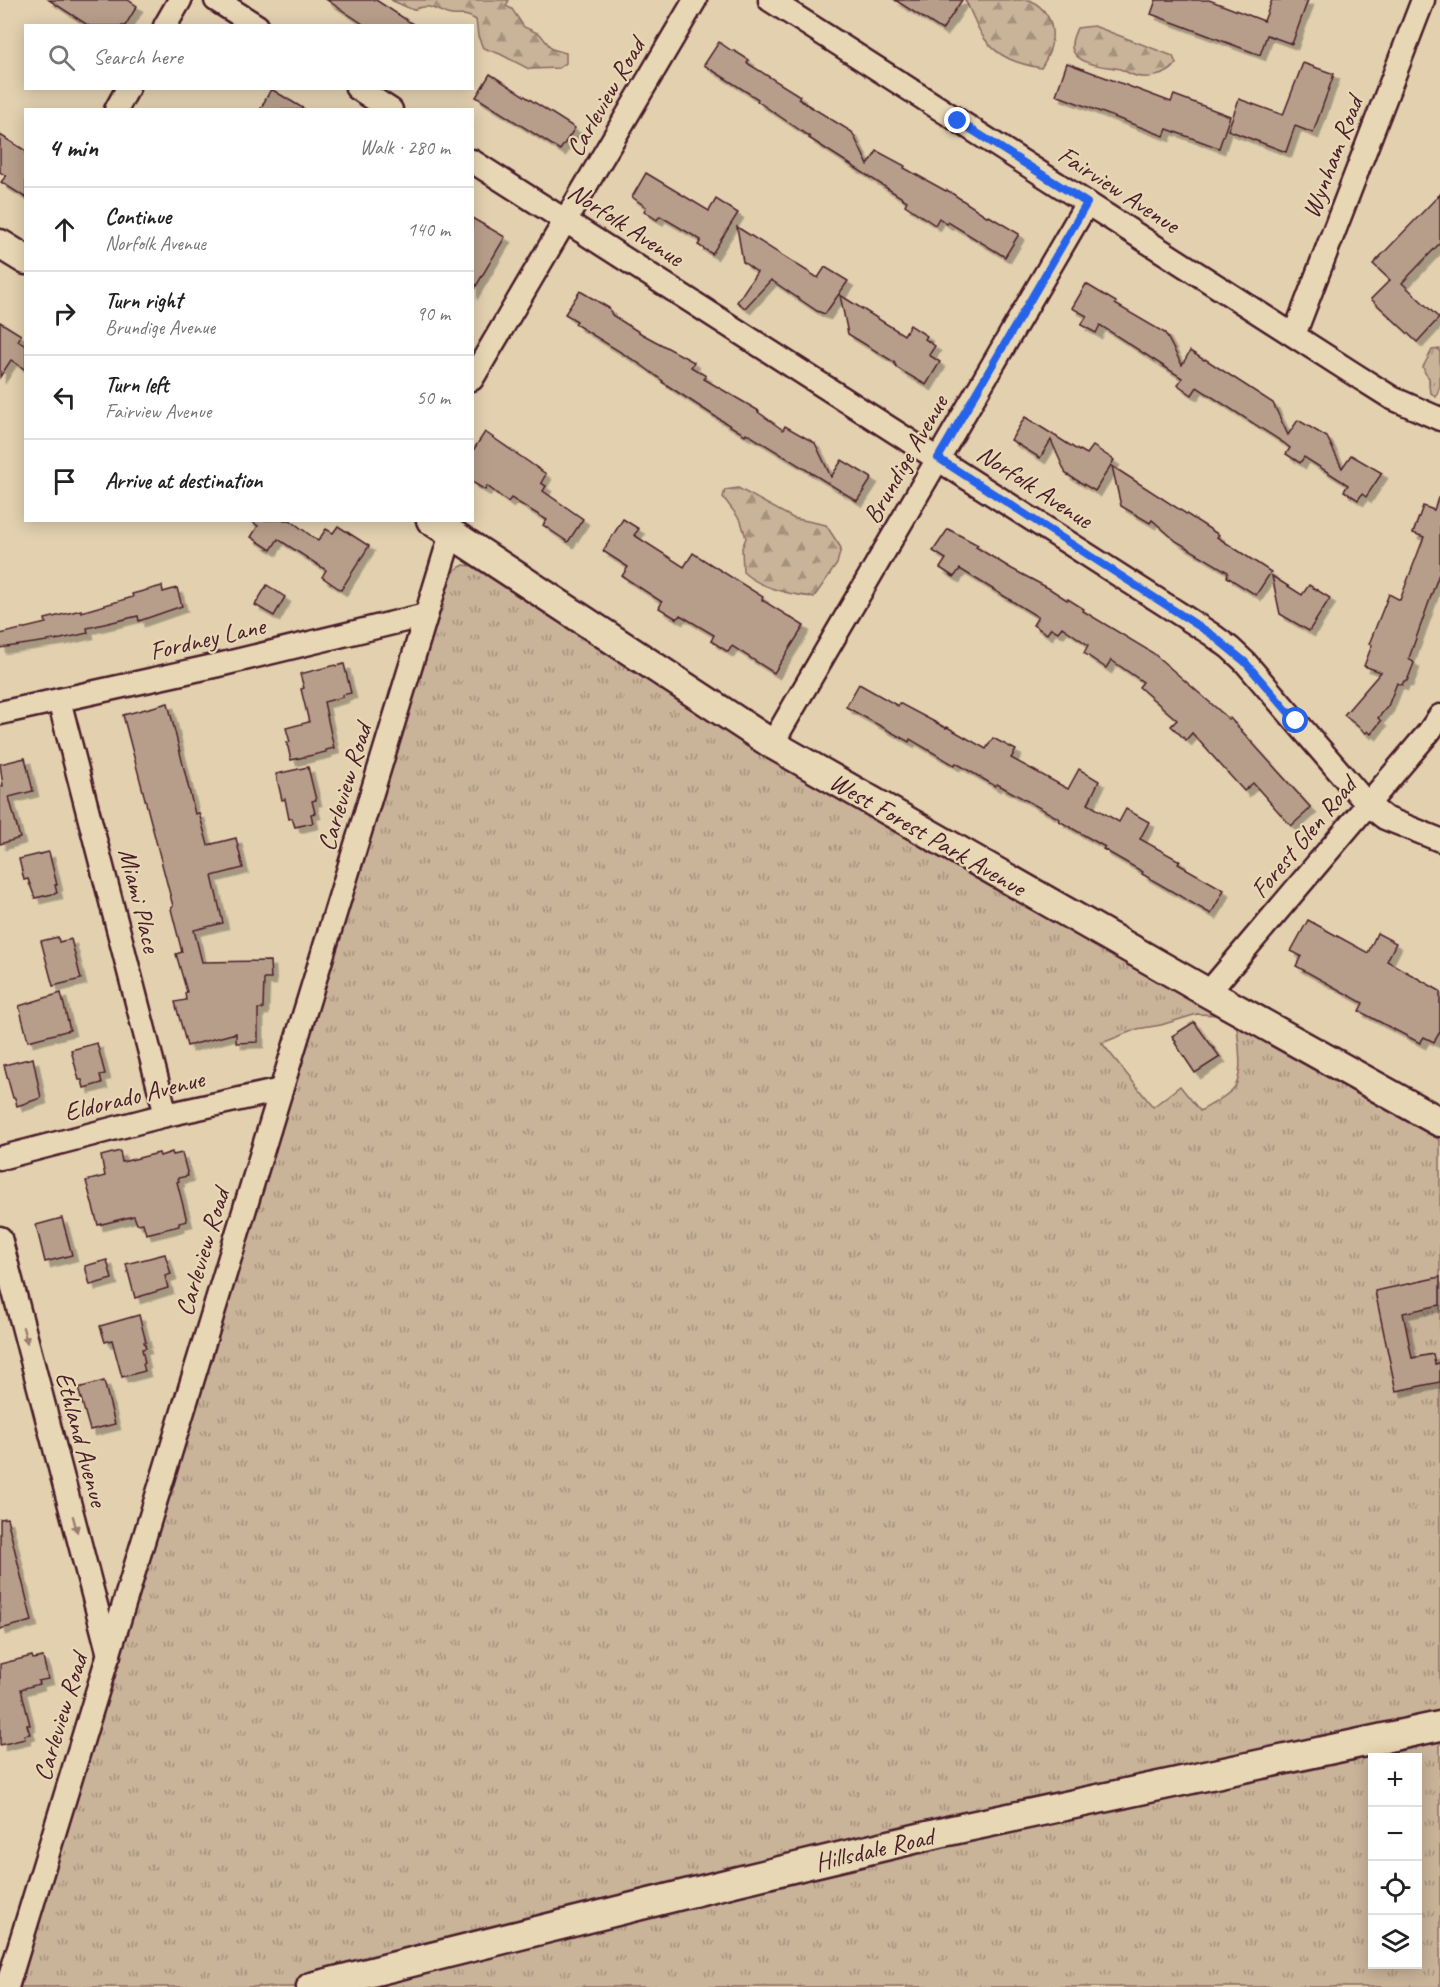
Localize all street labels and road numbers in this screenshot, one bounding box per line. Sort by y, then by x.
street label: Carleview Road [558,29,654,162]
street label: Wynham Road [1294,88,1372,223]
street label: Fairview Avenue [1052,138,1188,242]
street label: Norfolk Avenue [562,175,691,275]
street label: Brundige Avenue [855,388,956,529]
street label: Norfolk Avenue [971,437,1100,537]
street label: Fordney Lane [146,609,270,668]
street label: Carleview Road [310,716,381,855]
street label: West Forest Park Avenue [824,765,1034,905]
street label: Forest Glen Road [1243,767,1366,905]
street label: Miami Place [111,845,169,957]
street label: Eldorado Avenue [61,1062,209,1129]
street label: Carleview Road [168,1181,239,1320]
street label: Ethland Avenue [48,1368,116,1513]
street label: Carleview Road [26,1646,97,1785]
street label: Hillsdale Road [812,1819,940,1879]

